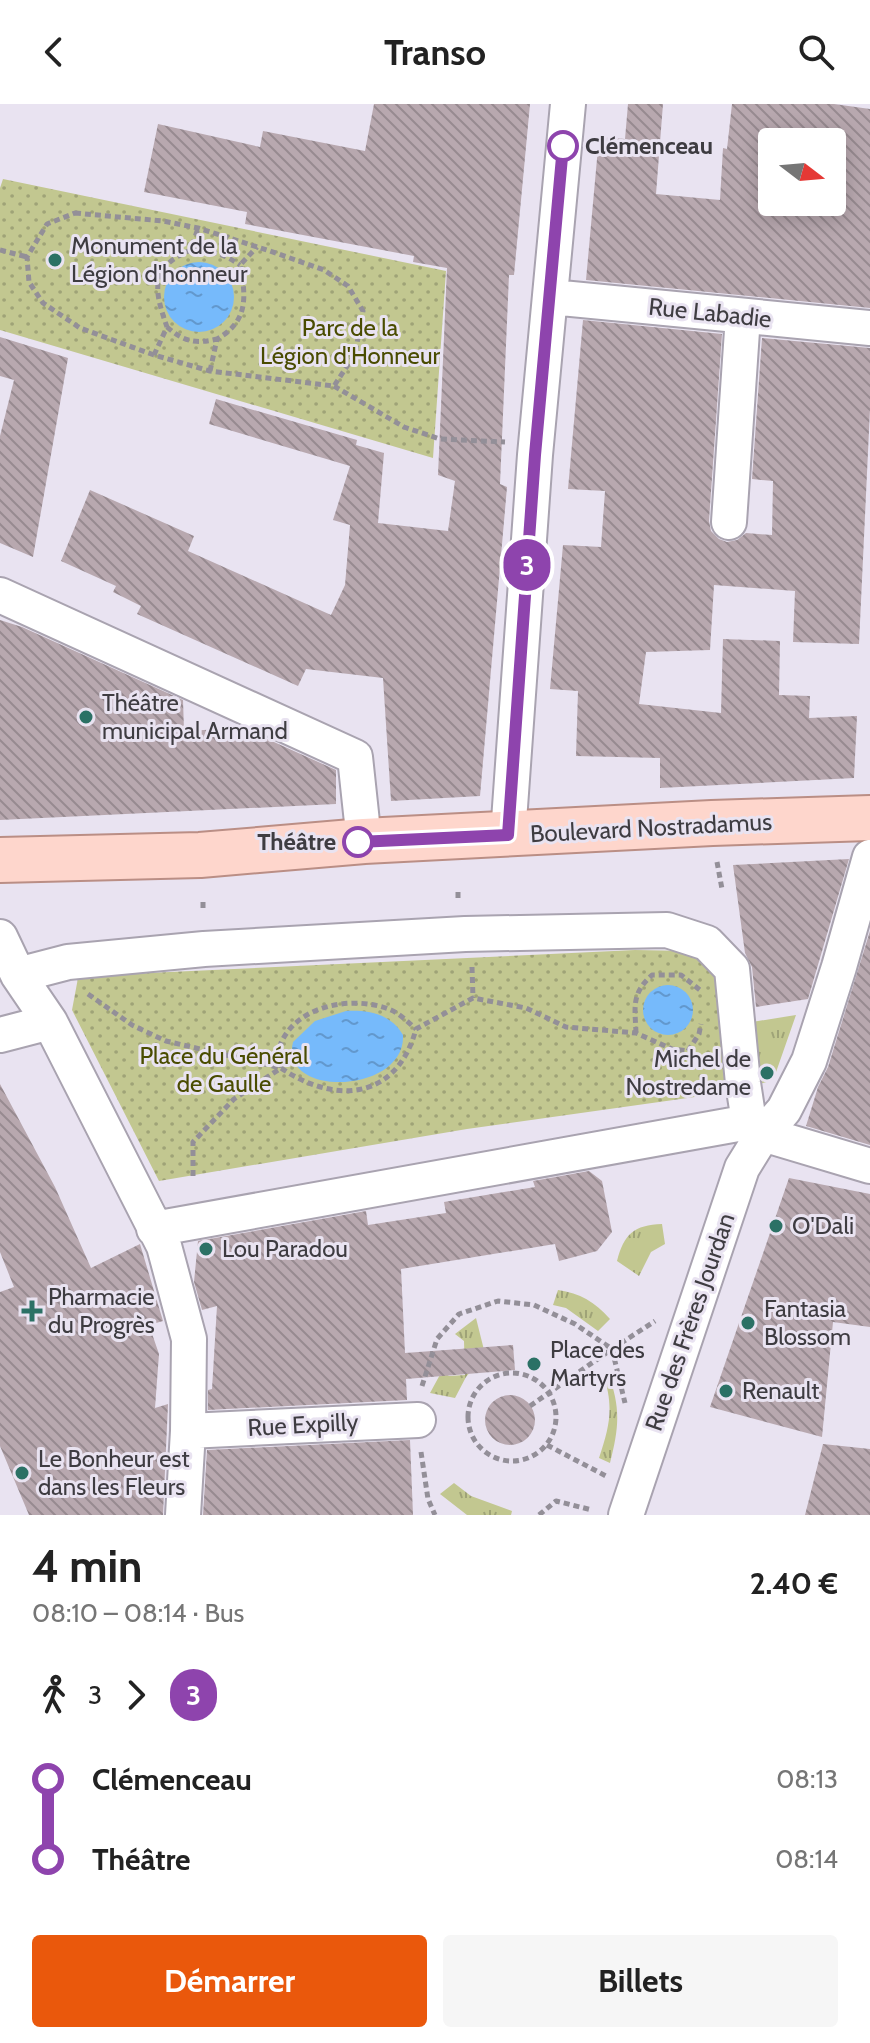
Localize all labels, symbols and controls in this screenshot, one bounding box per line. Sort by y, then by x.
icon: back [32,30,76,74]
text: Transo [384,30,486,74]
icon: search [794,30,838,74]
north arrow [758,128,846,216]
map controls [758,128,846,216]
marker: Clémenceau [548,131,578,161]
place label: Clémenceau [585,131,713,160]
place label: Monument de la Légion d'honneur [71,231,248,288]
marker: Monument de la Légion d'honneur [46,251,64,269]
street label: Rue Labadie [647,292,773,333]
park label: Parc de la Légion d'Honneur [260,313,440,370]
line badge: 3 [501,539,553,591]
text: 3 [519,548,535,582]
place label: Théâtre municipal Armand [102,688,288,745]
marker: Théâtre municipal Armand [77,708,95,726]
street label: Boulevard Nostradamus [529,807,773,848]
place label: Théâtre [257,827,336,856]
marker: Théâtre [343,827,373,857]
park label: Place du Général de Gaulle [139,1041,309,1098]
place label: Michel de Nostredame [625,1044,751,1101]
marker: Michel de Nostredame [758,1064,776,1082]
street label: Rue des Frères Jourdan [639,1209,740,1435]
place label: O'Dali [792,1211,854,1240]
marker: O'Dali [767,1217,785,1235]
place label: Lou Paradou [222,1234,348,1263]
marker: Lou Paradou [197,1240,215,1258]
place label: Pharmacie du Progrès [48,1282,155,1339]
place label: Fantasia Blossom [764,1294,851,1351]
marker: Pharmacie du Progrès [23,1302,41,1320]
marker: Fantasia Blossom [739,1314,757,1332]
place label: Place des Martyrs [550,1335,645,1392]
marker: Place des Martyrs [525,1355,543,1373]
place label: Renault [742,1376,819,1405]
marker: Renault [717,1382,735,1400]
street label: Rue Expilly [247,1407,359,1442]
place label: Le Bonheur est dans les Fleurs [38,1444,190,1501]
marker: Le Bonheur est dans les Fleurs [13,1464,31,1482]
text: 4 min [32,1540,142,1593]
text: 2.40 € [750,1565,838,1602]
text: 08:10 – 08:14 · Bus [32,1597,244,1629]
icon: walk [32,1673,76,1717]
icon: forward [114,1673,158,1717]
text: 3 [186,1678,201,1712]
text: 3 [88,1679,102,1711]
text: Clémenceau [92,1761,252,1798]
text: 08:13 [776,1763,838,1795]
text: Théâtre [92,1841,191,1878]
text: 08:14 [775,1843,838,1875]
button: Démarrer [32,1935,427,2027]
button: Billets [443,1935,838,2027]

